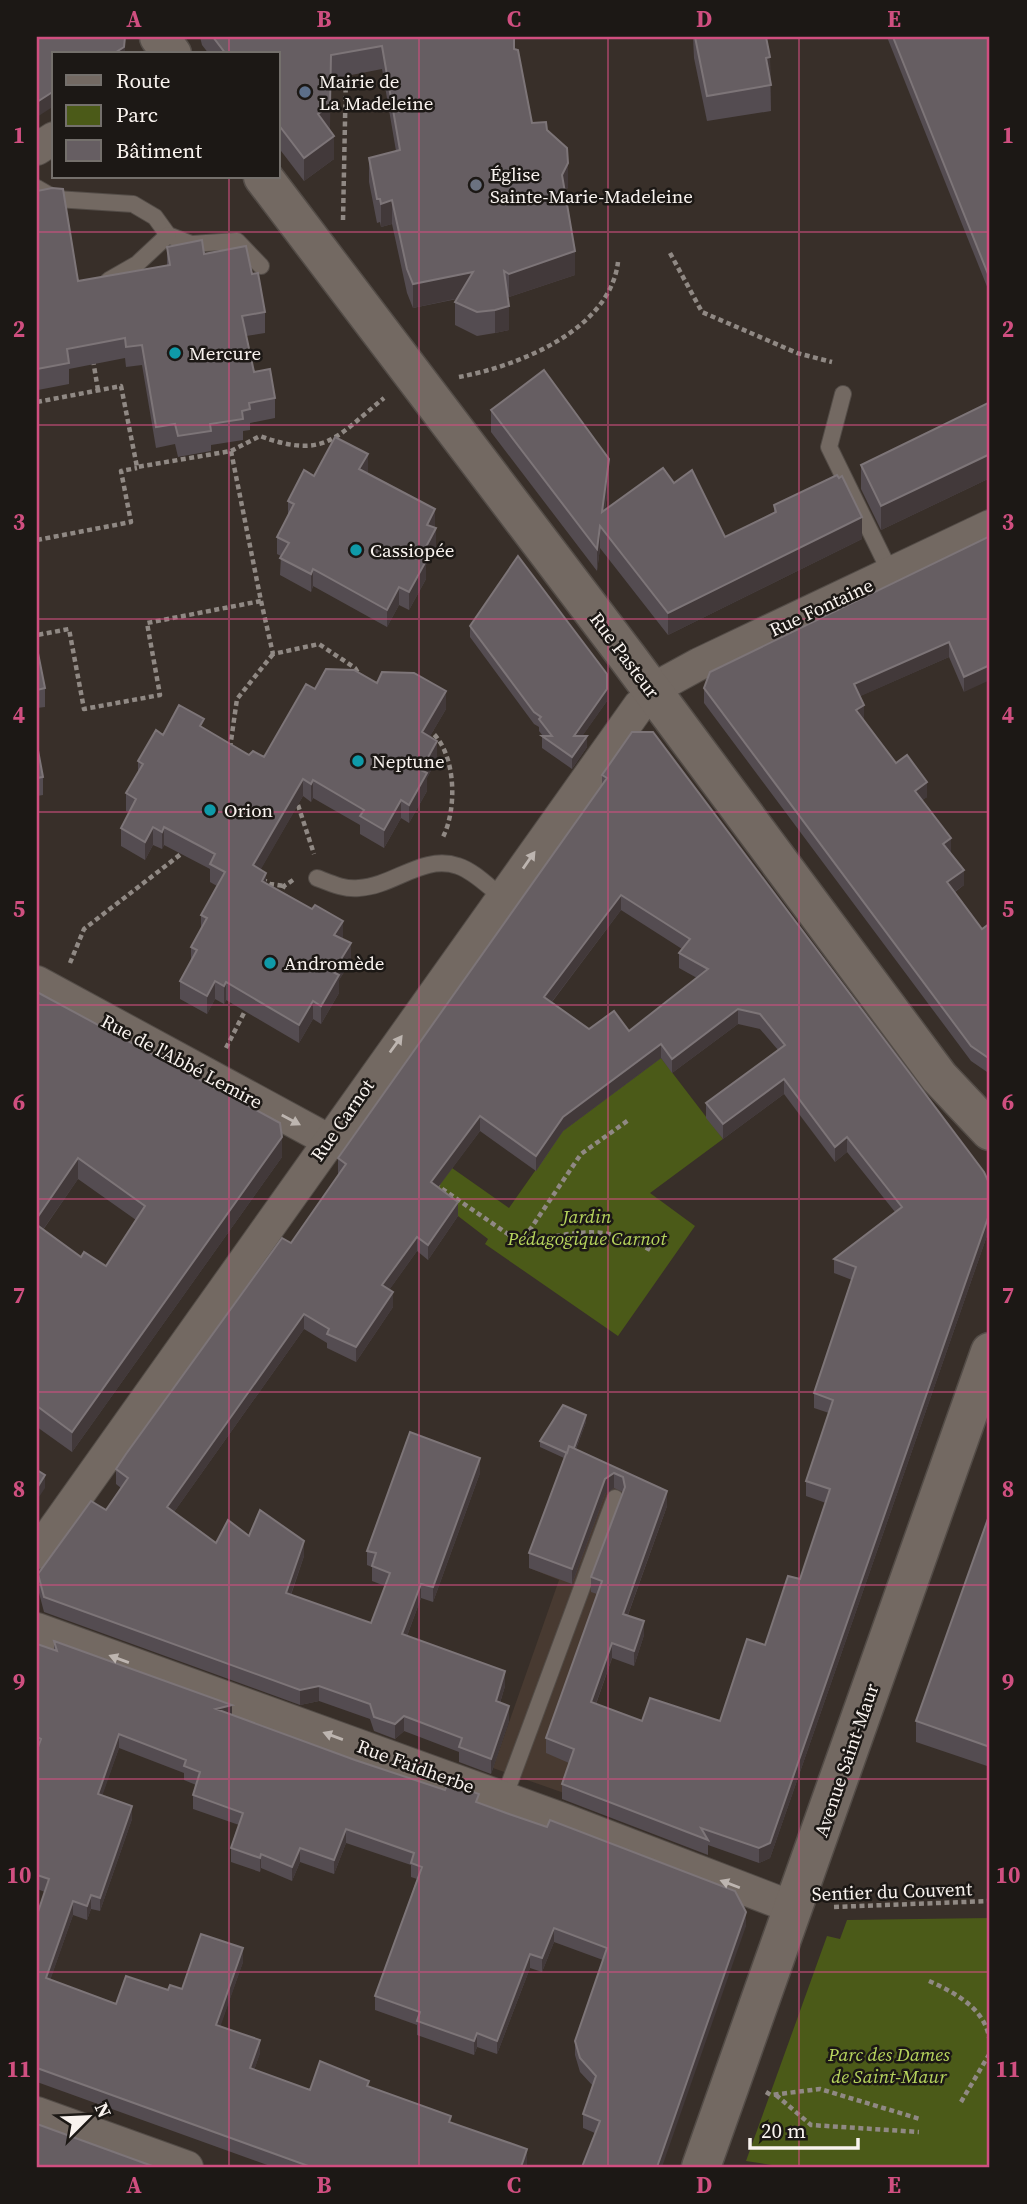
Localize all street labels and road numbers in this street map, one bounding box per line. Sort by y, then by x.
street label: Rue Fontaine [765,572,877,642]
street label: Rue Pasteur [584,607,666,703]
street label: Rue de l'Abbé Lemire [97,1008,267,1114]
street label: Rue Carnot [304,1073,380,1166]
street label: Avenue Saint-Maur [808,1680,884,1840]
street label: Rue Faidherbe [354,1733,478,1799]
street label: Sentier du Couvent [811,1875,973,1907]

